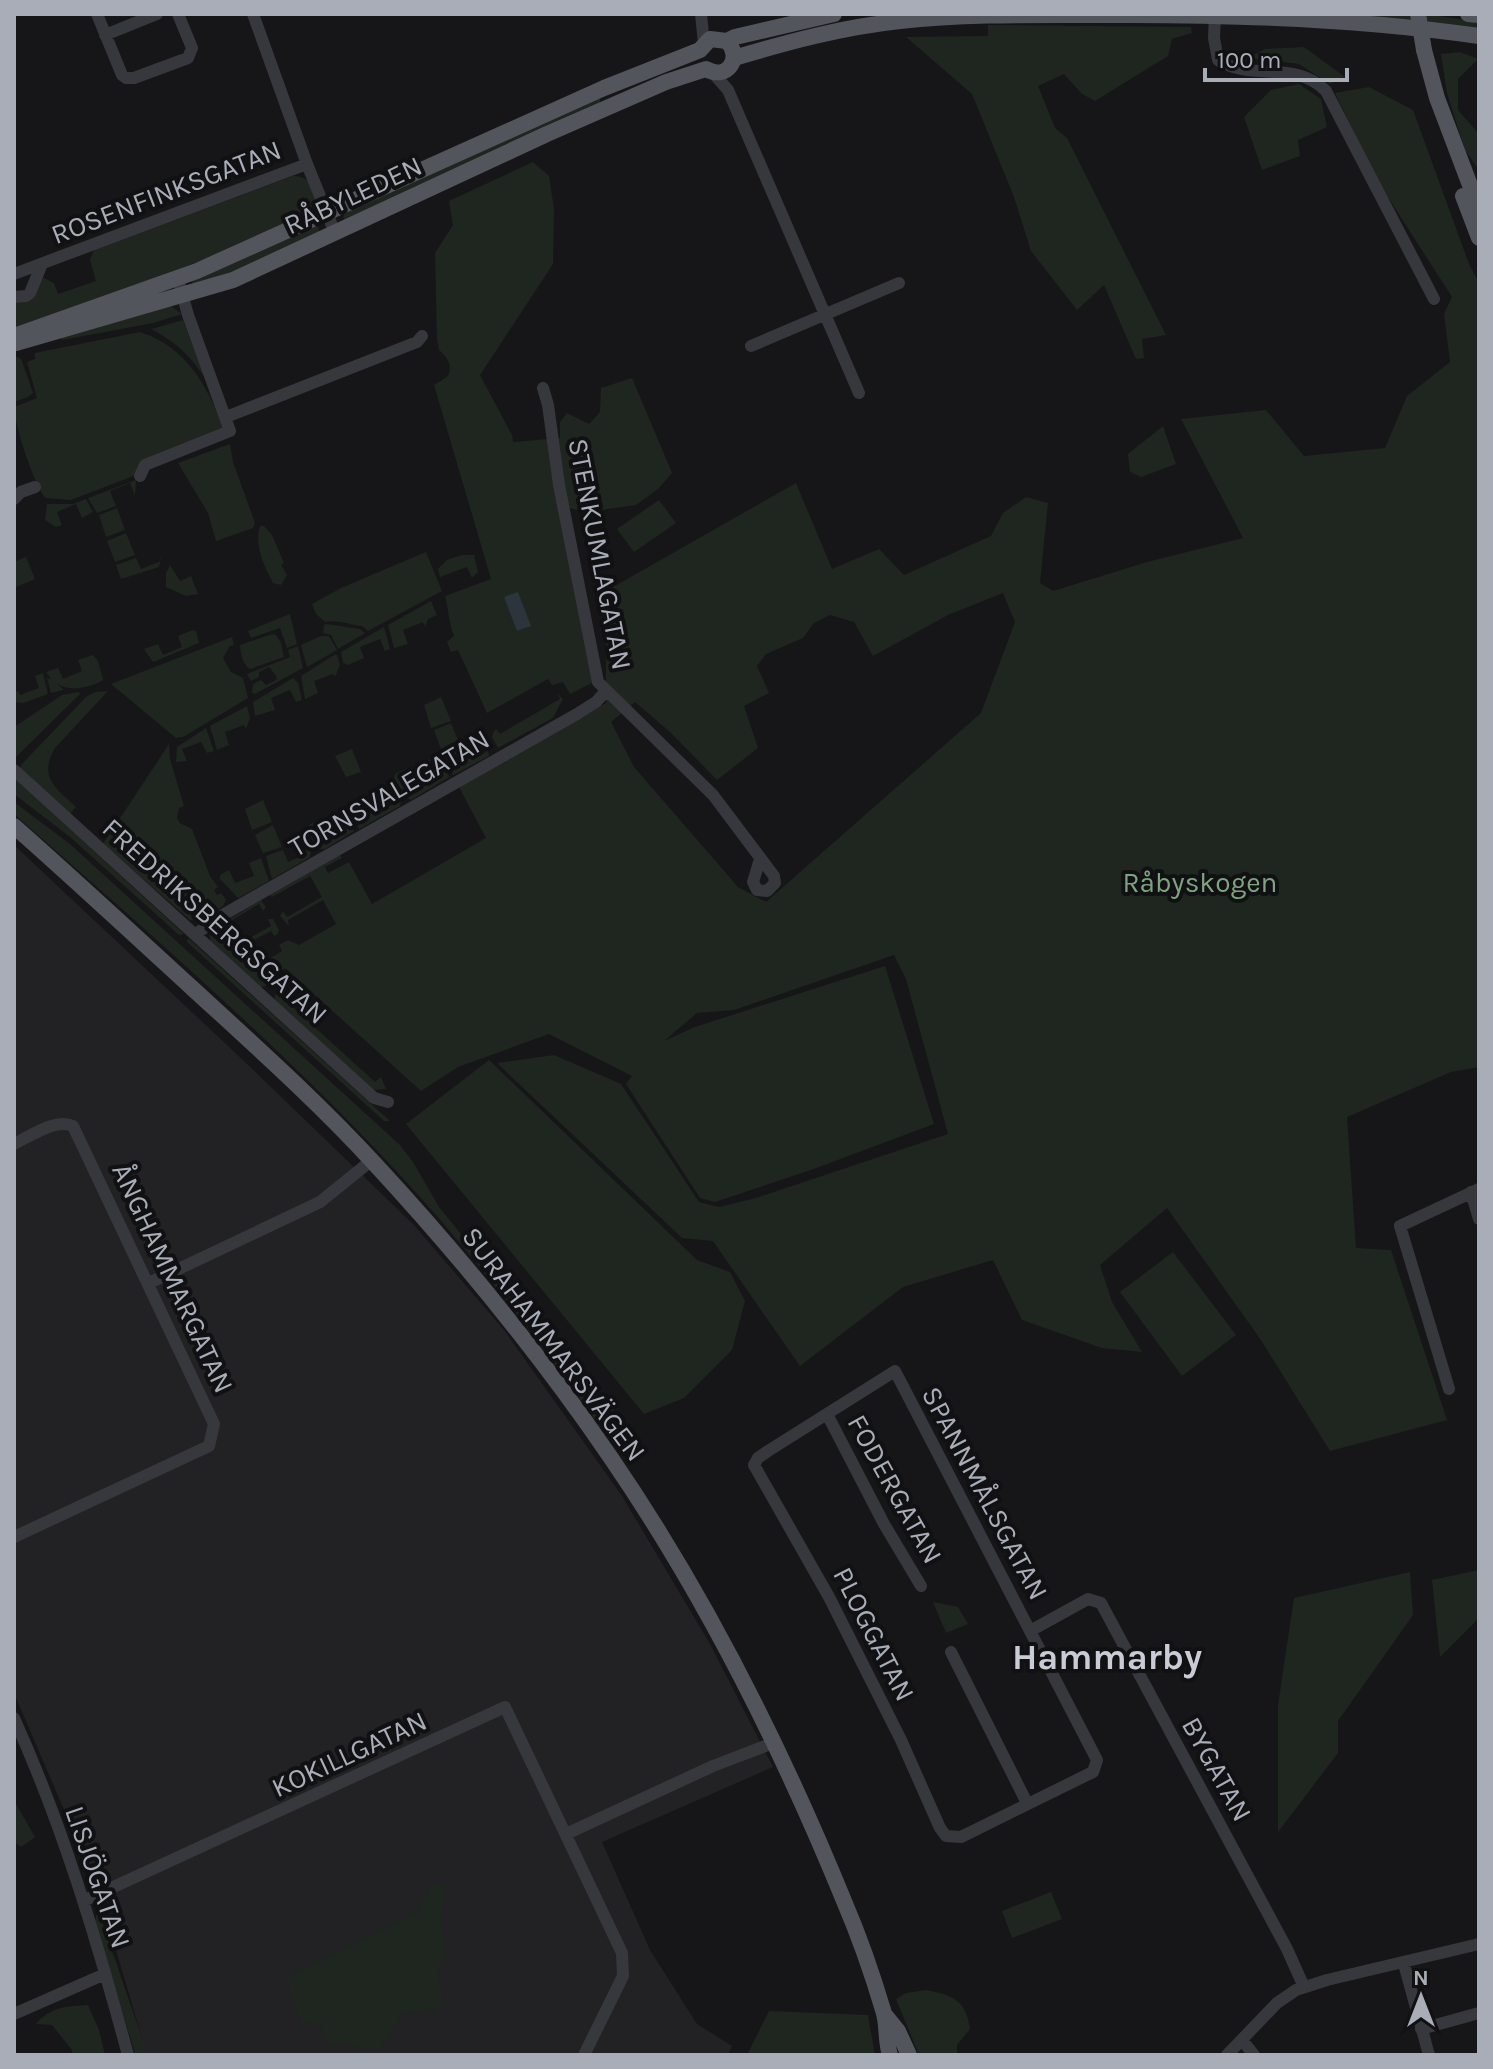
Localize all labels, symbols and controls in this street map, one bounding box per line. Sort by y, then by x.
scale bar [1205,32,1347,82]
text: 100 m [1217,46,1282,74]
street label: ROSENFINKSGATAN [46,133,286,251]
street label: RÅBYLEDEN [279,149,427,241]
street label: STENKUMLAGATAN [561,435,639,673]
street label: TORNSVALEGATAN [283,722,495,864]
street label: FREDRIKSBERGSGATAN [96,811,334,1031]
park label: Råbyskogen [1122,866,1278,899]
street label: ÅNGHAMMARGATAN [105,1158,241,1398]
street label: SURAHAMMARSVÄGEN [455,1220,653,1468]
street label: SPANNMÅLSGATAN [915,1381,1055,1605]
street label: FODERGATAN [841,1409,949,1569]
street label: PLOGGATAN [826,1562,922,1706]
district label: Hammarby [1012,1636,1202,1679]
street label: KOKILLGATAN [266,1704,432,1804]
street label: BYGATAN [1175,1711,1259,1827]
street label: LISJÖGATAN [58,1802,138,1952]
north arrow [1381,1957,1461,2037]
text: N [1413,1965,1429,1991]

